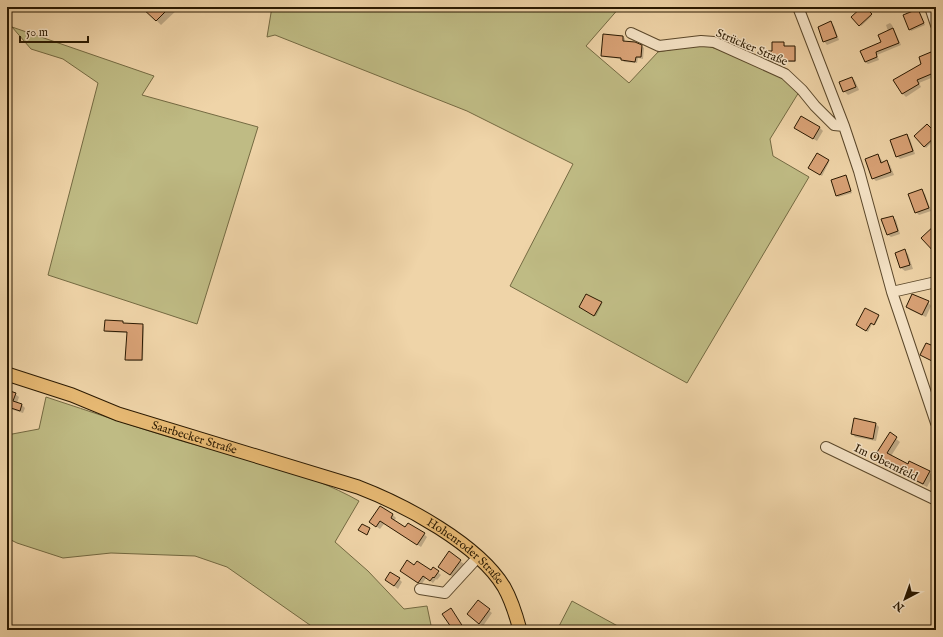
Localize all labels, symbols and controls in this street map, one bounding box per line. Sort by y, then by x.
scale bar [20,18,88,44]
text: 50 m [26,25,48,40]
street label: Strücker Straße [714,26,790,69]
street label: Saarbecker Straße [150,418,239,458]
street label: Im Obernfeld [851,441,921,485]
street label: Hohenroder Straße [424,515,507,588]
north arrow [885,579,925,619]
text: N [891,597,908,615]

